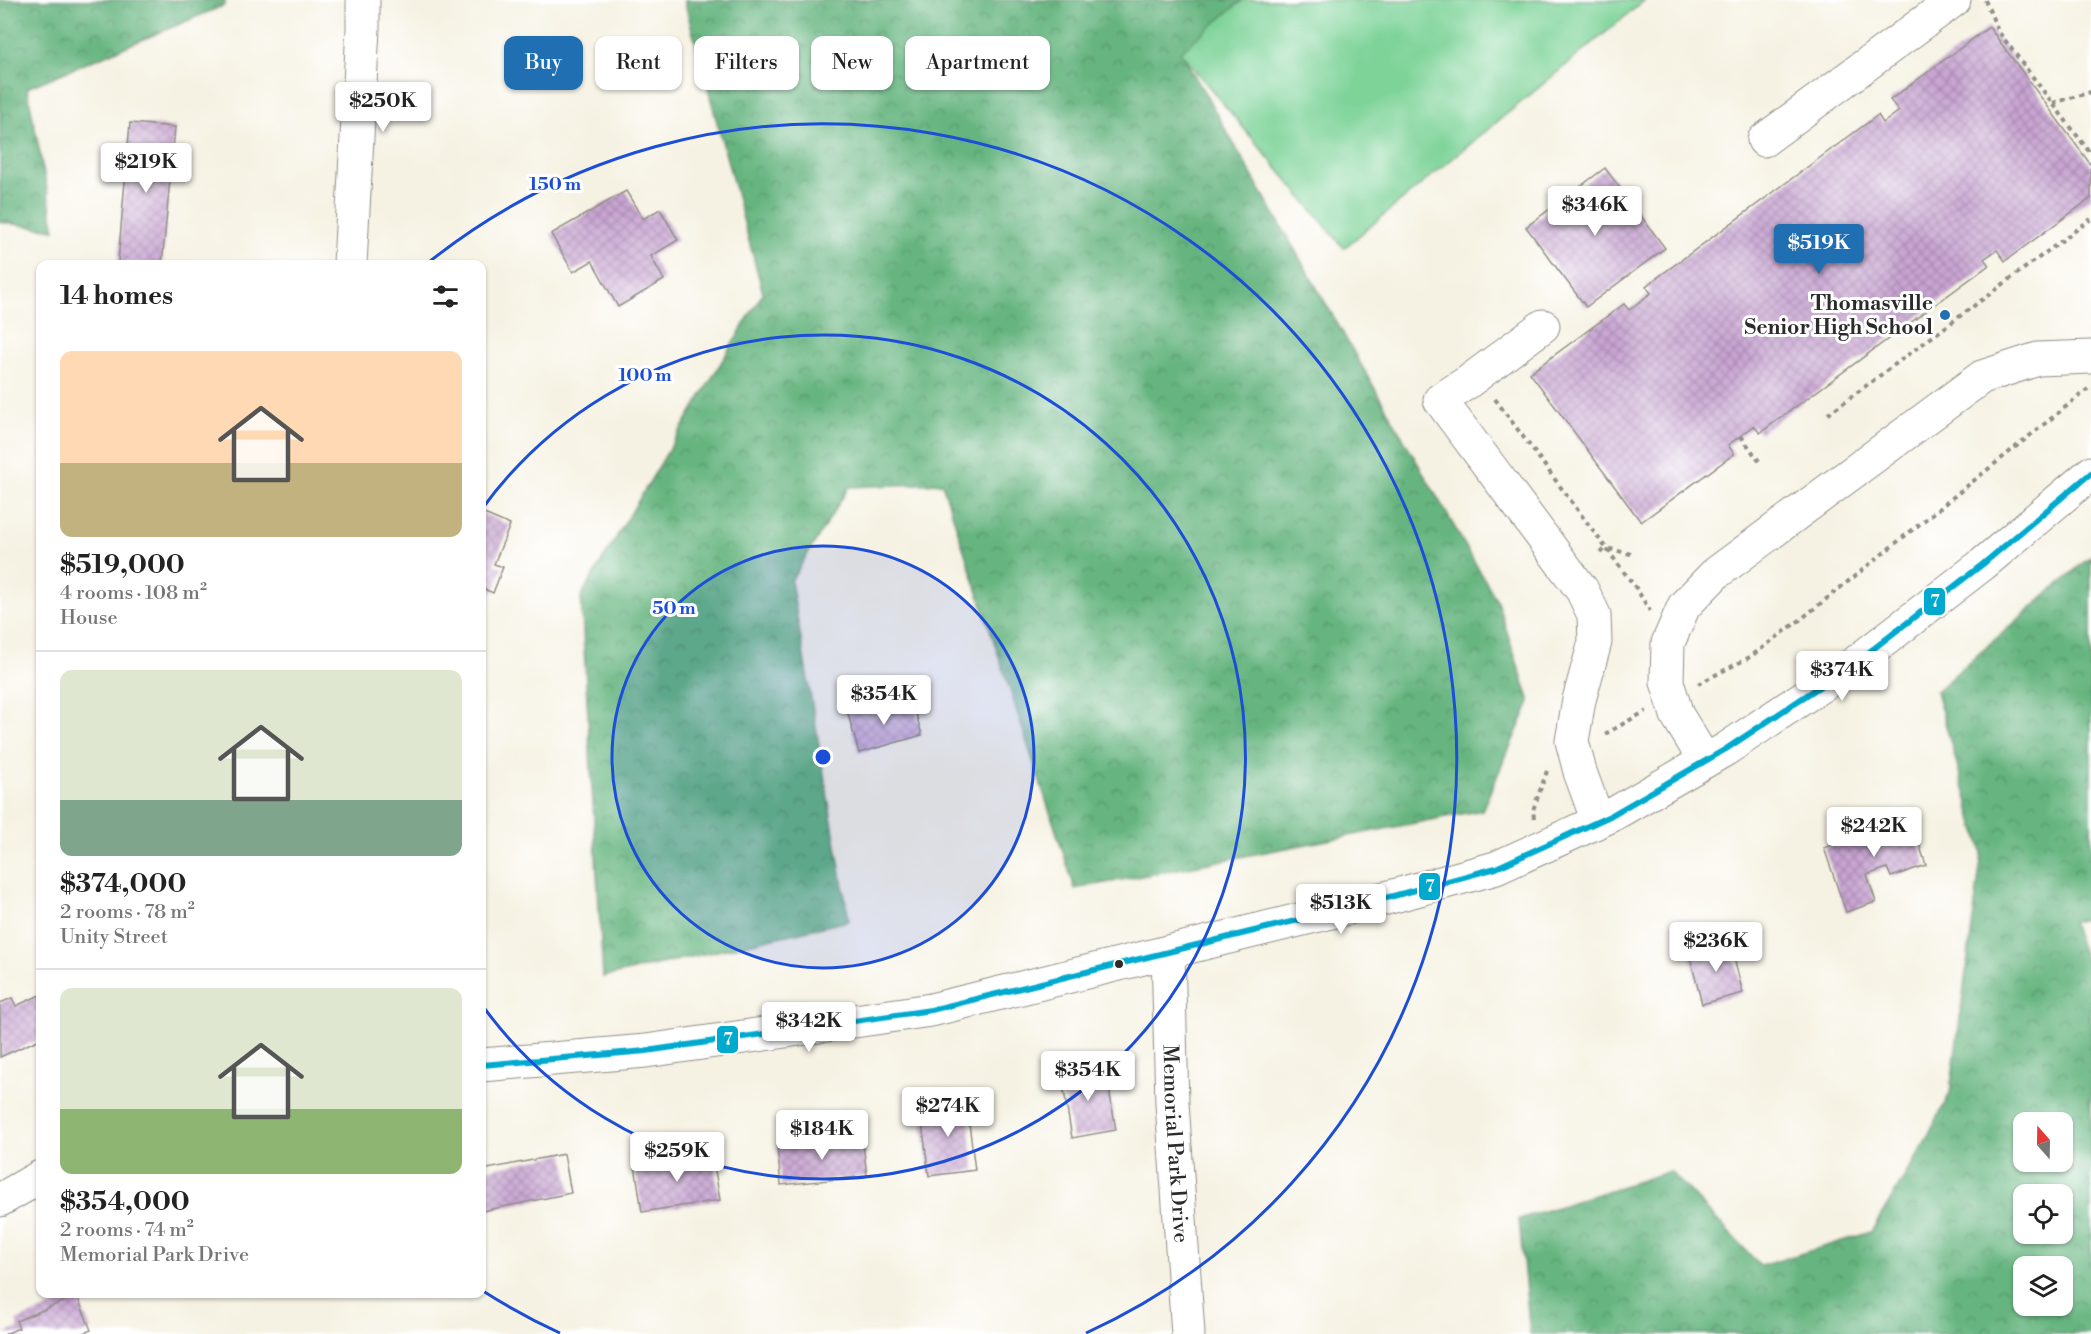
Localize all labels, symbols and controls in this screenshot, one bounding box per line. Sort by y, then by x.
chip: Buy [504,36,583,90]
chip: Rent [595,36,682,90]
chip: Filters [694,36,799,90]
chip: New [811,36,893,90]
chip: Apartment [905,36,1050,90]
pin: $250K [341,82,425,133]
text: $250K [349,89,417,114]
pin: $219K [104,143,188,194]
text: $219K [115,150,177,175]
text: 150 m [529,173,582,196]
pin: $346K [1553,186,1637,237]
text: $346K [1562,193,1628,218]
pin: $519K [1777,224,1861,275]
text: $519K [1788,231,1850,256]
text: 14 homes [60,280,173,312]
icon: filters [429,280,462,313]
place label: Thomasville Senior High School [1744,291,1933,341]
marker: Thomasville Senior High School [1938,308,1952,322]
text: 100 m [618,364,672,387]
icon: home [207,390,315,498]
text: $519,000 [60,549,185,581]
text: 4 rooms · 108 m² [60,581,207,606]
line badge: 7 [1923,587,1946,616]
text: 7 [1930,592,1940,612]
text: 50 m [652,597,696,620]
text: House [60,606,118,631]
pin: $374K [1800,651,1884,702]
text: $374K [1810,658,1874,683]
pin: $354K [842,675,926,726]
text: $354K [851,682,917,707]
icon: home [207,709,315,817]
centre of rings [813,747,833,767]
pin: $242K [1832,807,1916,858]
text: $242K [1841,814,1907,839]
text: $374,000 [60,868,186,900]
line badge: 7 [1418,872,1441,901]
text: 7 [1425,877,1435,897]
pin: $513K [1299,884,1383,935]
text: $513K [1310,891,1372,916]
text: 2 rooms · 78 m² [60,900,195,925]
pin: $236K [1674,922,1758,973]
text: Unity Street [60,925,168,950]
text: $236K [1683,929,1749,954]
unlabelled marker [1113,958,1125,970]
pin: $342K [767,1002,851,1053]
text: $342K [776,1009,842,1034]
line badge: 7 [716,1025,739,1054]
icon: home [207,1027,315,1135]
text: 7 [723,1030,733,1050]
street label: Memorial Park Drive [1156,1044,1194,1244]
pin: $354K [1046,1051,1130,1102]
text: $354K [1055,1058,1121,1083]
pin: $274K [906,1087,990,1138]
text: $274K [916,1094,980,1119]
pin: $184K [780,1110,864,1161]
north arrow [2013,1112,2073,1172]
map controls [2013,1112,2073,1316]
text: $184K [790,1117,854,1142]
pin: $259K [635,1132,719,1183]
text: $259K [644,1139,710,1164]
button: locate [2013,1184,2073,1244]
text: $354,000 [60,1186,190,1218]
text: 2 rooms · 74 m² [60,1218,194,1243]
text: Memorial Park Drive [60,1243,249,1268]
button: layers [2013,1256,2073,1316]

